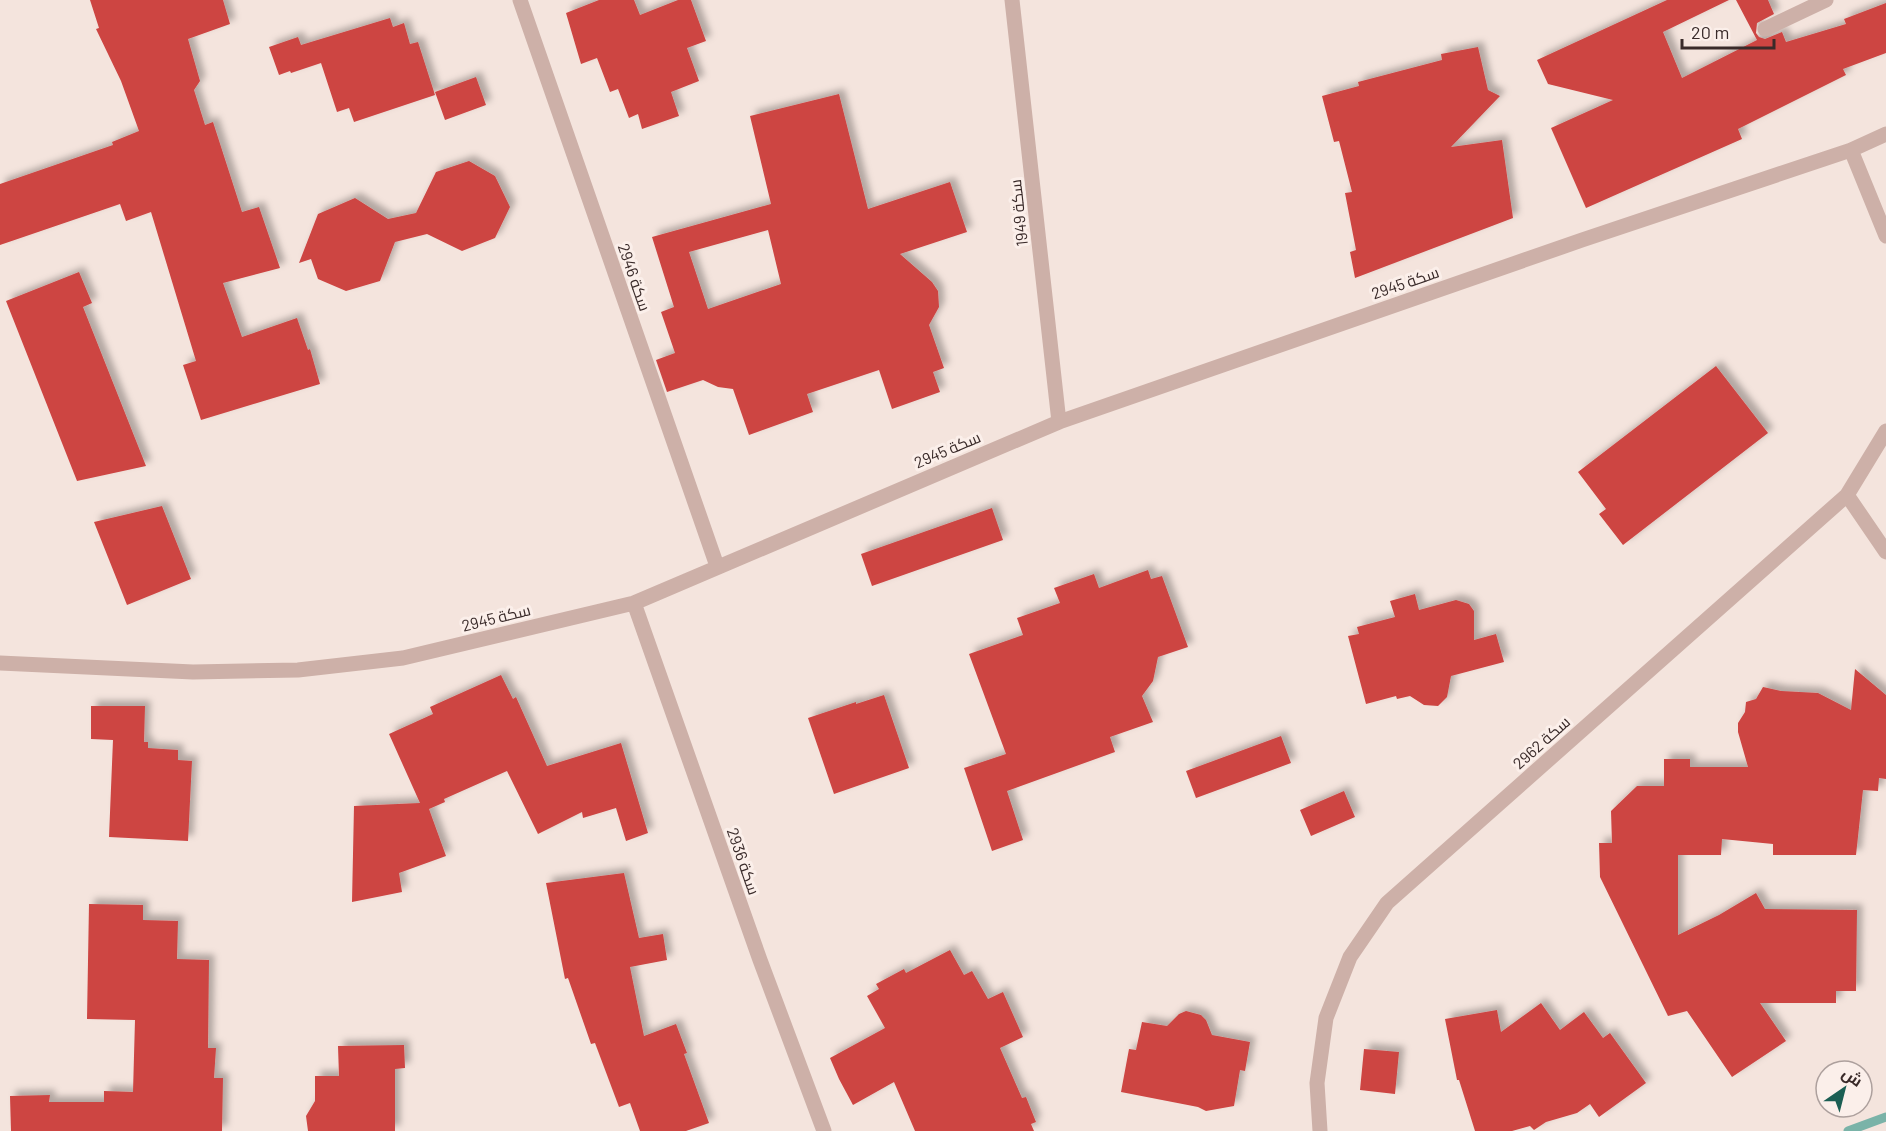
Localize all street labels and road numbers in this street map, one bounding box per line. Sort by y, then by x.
street label: سكة 1949 [1005,179,1031,247]
street label: سكة 2946 [615,241,655,313]
street label: سكة 2945 [1369,262,1441,302]
street label: سكة 2945 [911,427,983,471]
street label: سكة 2945 [460,599,532,635]
street label: سكة 2962 [1509,712,1573,772]
street label: سكة 2936 [724,825,764,897]

